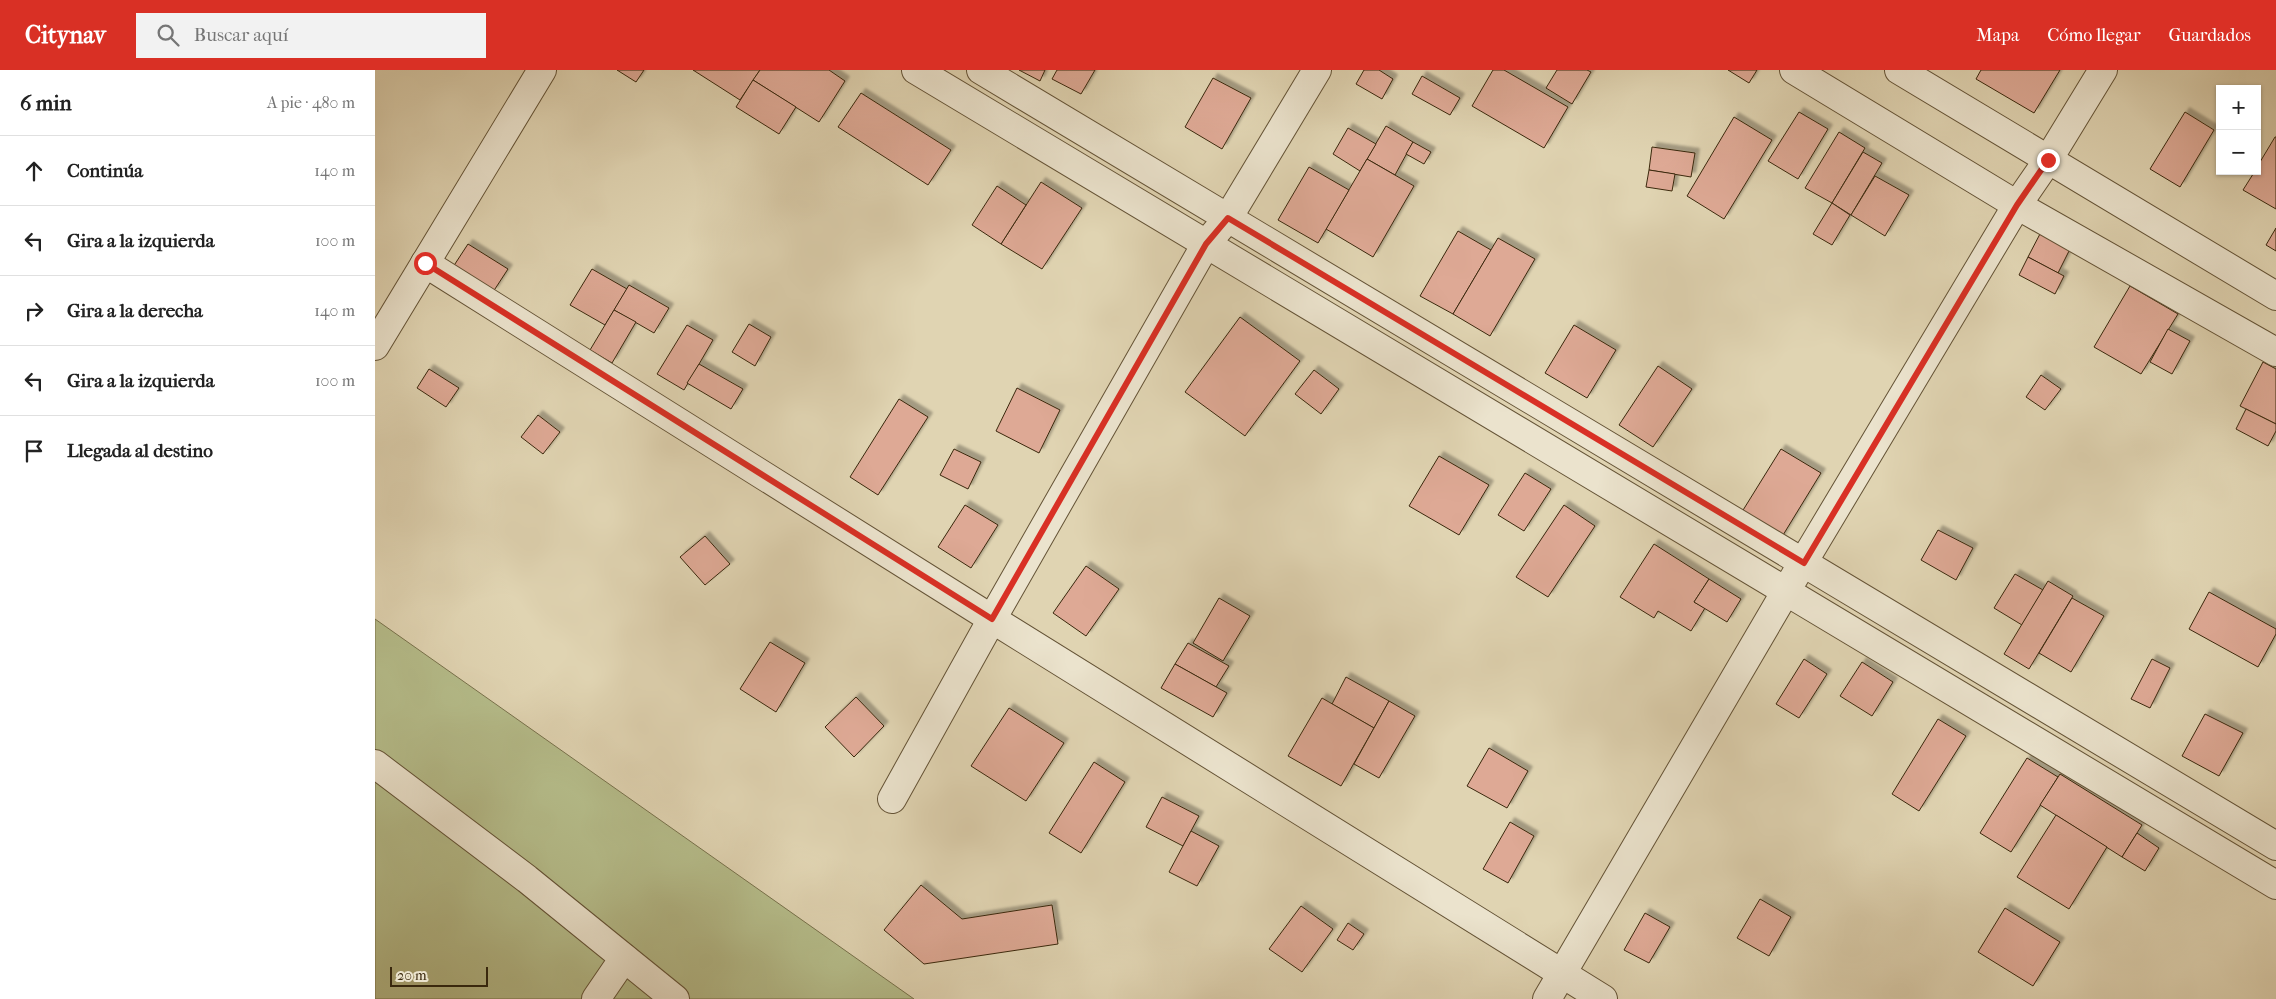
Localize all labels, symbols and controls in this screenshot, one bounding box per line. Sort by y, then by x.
search box [136,13,486,58]
text: Citynav [25,21,106,49]
icon: search [154,21,182,49]
text: Buscar aquí [194,24,288,46]
text: Mapa [1976,25,2019,46]
text: Cómo llegar [2047,25,2141,46]
text: Guardados [2169,25,2251,46]
map controls [2216,85,2261,175]
button: + [2216,85,2261,130]
text: 6 min [20,91,72,115]
text: A pie · 480 m [267,93,355,112]
button: − [2216,130,2261,175]
route end [2037,149,2060,172]
icon: ahead [20,157,48,185]
text: Continúa [67,160,143,182]
text: 140 m [314,161,355,180]
icon: left [20,227,48,255]
text: Gira a la izquierda [67,230,214,252]
text: 100 m [315,231,355,250]
route start [414,252,437,275]
icon: right [20,297,48,325]
text: Gira a la derecha [67,300,203,322]
text: 140 m [314,301,355,320]
icon: left [20,367,48,395]
text: Gira a la izquierda [67,370,214,392]
text: 100 m [315,371,355,390]
icon: arrive [20,437,48,465]
text: Llegada al destino [67,440,213,462]
scale bar [390,964,487,987]
text: 20 m [397,967,427,984]

